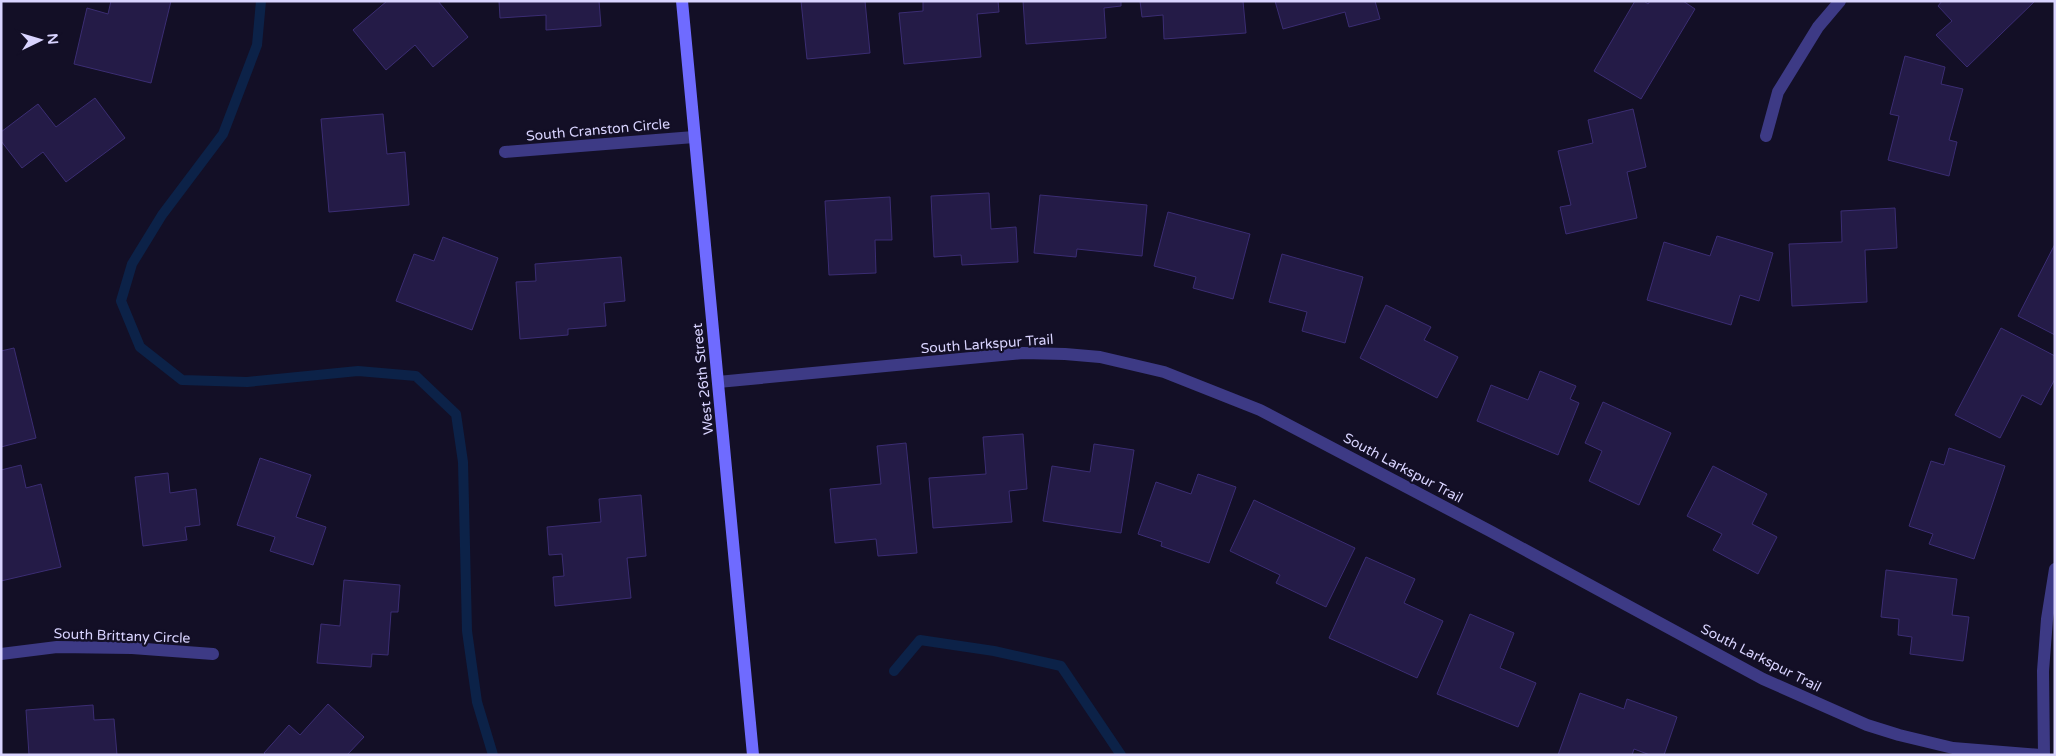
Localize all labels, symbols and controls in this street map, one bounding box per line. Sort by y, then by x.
north arrow [15,15,65,65]
text: N [43,33,61,45]
street label: South Cranston Circle [525,115,671,145]
street label: West 26th Street [689,322,717,436]
street label: South Larkspur Trail [920,331,1054,357]
street label: South Larkspur Trail [1340,429,1466,507]
street label: South Larkspur Trail [1698,620,1824,696]
street label: South Brittany Circle [53,625,191,647]

